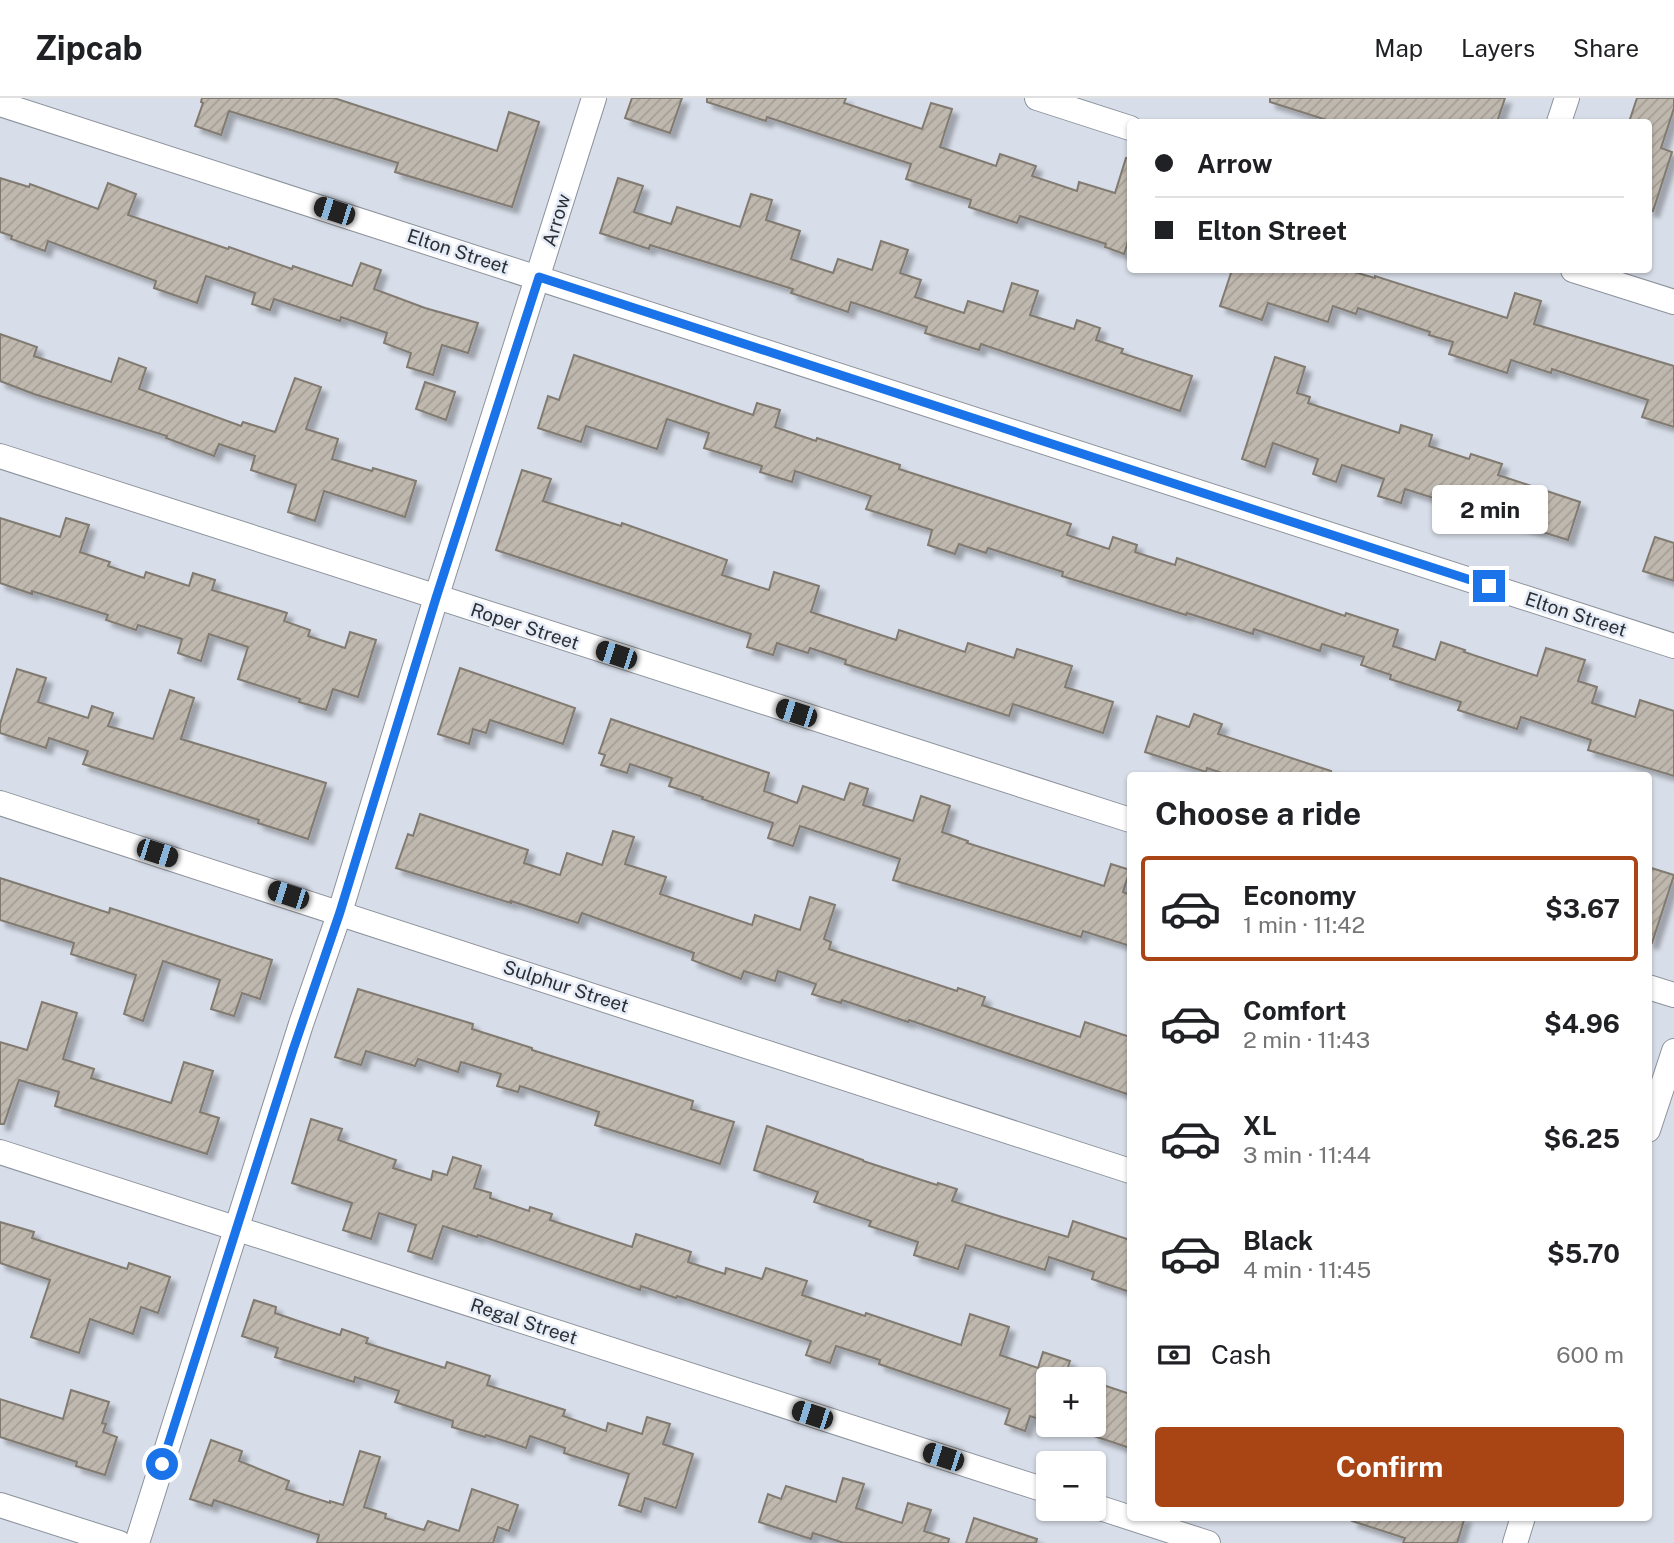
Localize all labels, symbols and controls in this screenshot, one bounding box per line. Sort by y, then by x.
text: Zipcab [35,29,143,67]
text: Map [1374,34,1423,62]
text: Layers [1461,34,1535,62]
text: Share [1573,34,1639,62]
text: Arrow [1197,148,1272,179]
street label: Arrow [538,191,574,249]
car [311,195,358,227]
text: Elton Street [1197,215,1347,246]
street label: Elton Street [404,224,512,278]
callout: 2 min [1431,484,1547,533]
text: 2 min [1460,496,1520,523]
route end [1473,570,1505,602]
street label: Elton Street [1522,587,1630,641]
street label: Roper Street [468,598,582,654]
car [593,639,640,671]
car [773,697,820,729]
text: Choose a ride [1155,795,1361,832]
car [134,837,181,869]
icon: car [1159,877,1222,940]
car [265,879,312,911]
text: Economy [1243,880,1356,911]
text: $3.67 [1545,893,1620,924]
text: 1 min · 11:42 [1243,911,1365,938]
street label: Sulphur Street [501,955,631,1017]
icon: car [1159,992,1222,1055]
text: Comfort [1243,995,1346,1026]
text: $4.96 [1544,1008,1620,1039]
text: 2 min · 11:43 [1243,1026,1370,1053]
icon: car [1159,1107,1222,1170]
text: XL [1243,1110,1277,1141]
text: $6.25 [1544,1123,1620,1154]
text: 3 min · 11:44 [1243,1141,1371,1168]
icon: car [1159,1222,1222,1285]
text: Black [1243,1225,1313,1256]
text: $5.70 [1547,1238,1620,1269]
text: 4 min · 11:45 [1243,1256,1371,1283]
street label: Regal Street [468,1293,580,1349]
icon: cash [1155,1336,1193,1374]
text: Cash [1211,1339,1271,1370]
text: 600 m [1556,1341,1624,1368]
map controls [1036,1367,1106,1521]
button: + [1036,1367,1106,1437]
car [789,1399,836,1431]
button: Confirm [1155,1427,1624,1507]
car [920,1441,967,1473]
route start [146,1448,178,1480]
button: − [1036,1451,1106,1521]

